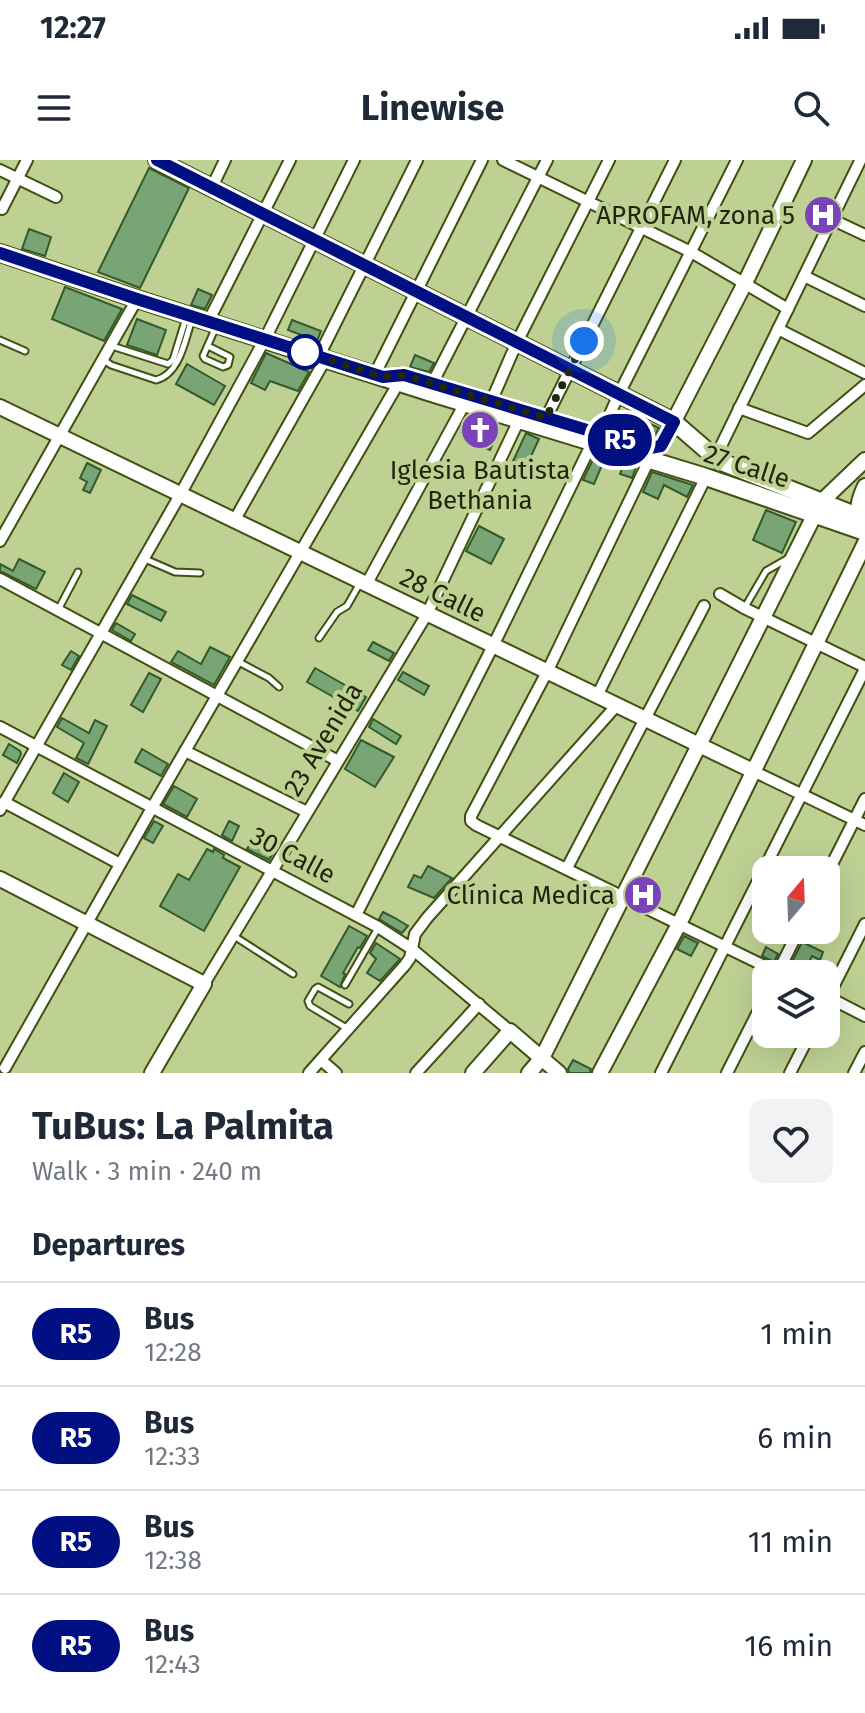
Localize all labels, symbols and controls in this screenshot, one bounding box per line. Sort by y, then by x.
text: 12:27 [40,10,106,46]
icon: menu [32,86,76,130]
text: Linewise [361,86,504,130]
icon: search [789,86,833,130]
hospital icon: APROFAM, zona 5 [802,194,844,236]
place label: APROFAM, zona 5 [596,200,795,231]
your location [564,321,604,361]
unlabelled marker [288,335,322,369]
church icon: Iglesia Bautista Bethania [459,409,501,451]
line badge: R5 [584,414,656,466]
text: R5 [604,423,636,456]
street label: 27 Calle [700,438,794,495]
place label: Iglesia Bautista Bethania [390,455,570,516]
street label: 28 Calle [395,561,491,629]
street label: 23 Avenida [278,677,369,802]
street label: 30 Calle [245,820,341,891]
north arrow [752,856,840,944]
map controls [752,856,840,1048]
hospital icon: Clínica Medica [622,874,664,916]
place label: Clínica Medica [446,880,615,911]
button: layers [752,960,840,1048]
button: heart [749,1099,833,1183]
text: TuBus: La Palmita [32,1103,334,1149]
text: Walk · 3 min · 240 m [32,1156,262,1187]
text: Departures [32,1227,185,1263]
text: Bus [144,1301,194,1337]
text: 1 min [760,1316,833,1352]
text: R5 [60,1317,92,1350]
text: 12:28 [144,1337,202,1368]
text: Bus [144,1405,194,1441]
text: 6 min [757,1420,833,1456]
text: R5 [60,1421,92,1454]
text: 12:33 [144,1441,201,1472]
text: Bus [144,1509,194,1545]
text: 11 min [748,1524,833,1560]
text: R5 [60,1525,92,1558]
text: 12:38 [144,1545,202,1576]
text: Bus [144,1613,194,1649]
text: 16 min [744,1628,833,1664]
text: R5 [60,1629,92,1662]
text: 12:43 [144,1649,201,1680]

